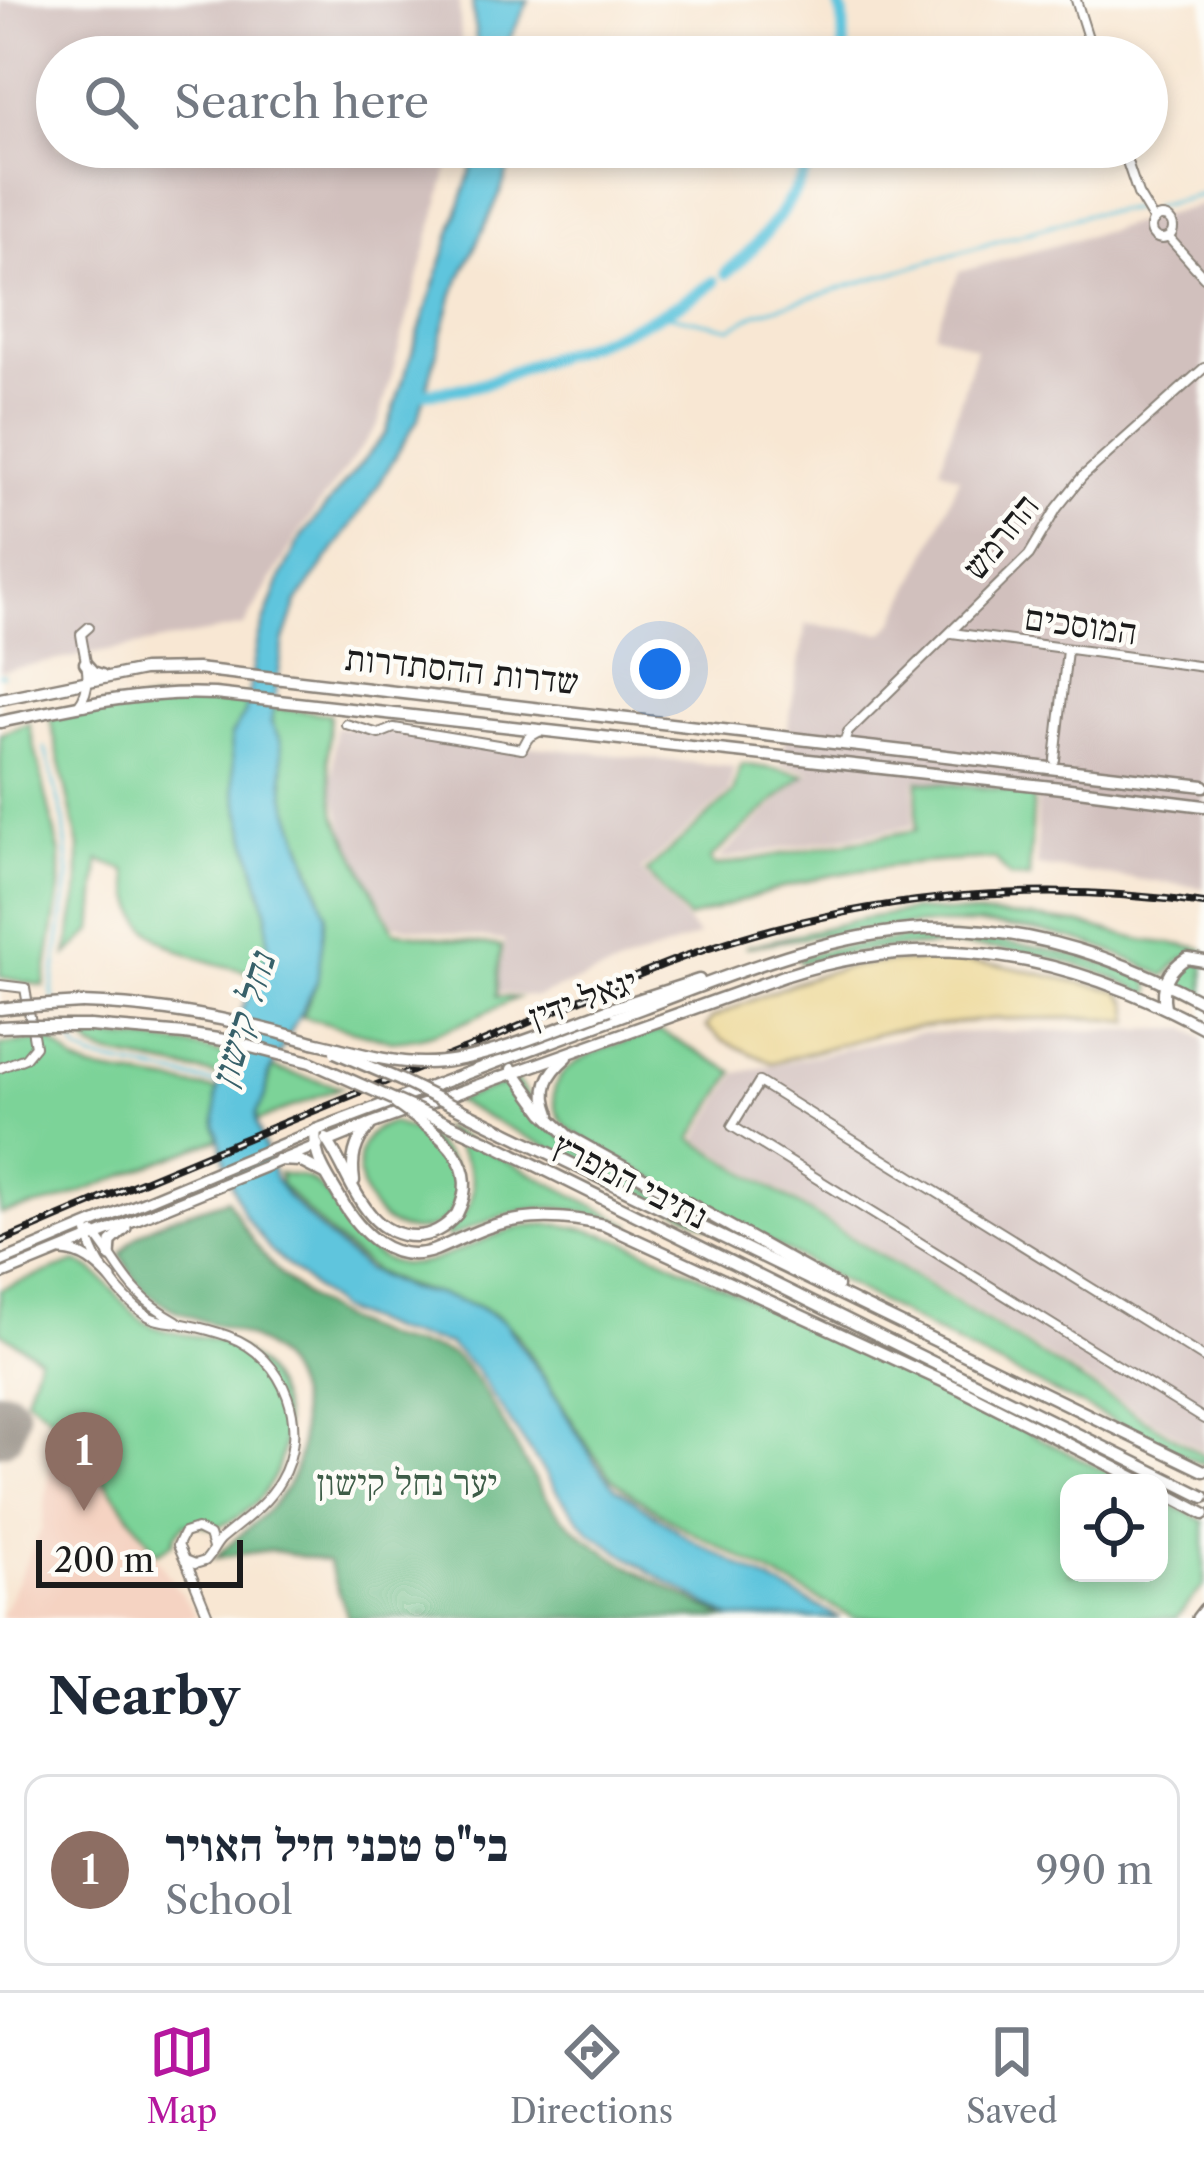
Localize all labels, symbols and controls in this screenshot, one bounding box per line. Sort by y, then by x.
search box [36,36,1168,168]
icon: search [78,69,144,135]
text: Search here [174,74,429,130]
street label: החרמש [952,484,1048,588]
street label: המוסכים [1022,594,1140,654]
street label: שדרות ההסתדרות [343,635,581,703]
your location [630,639,690,699]
water label: נחל קישון [199,944,286,1093]
street label: יגאל ידין [523,958,643,1038]
street label: נתיבי המפרץ [546,1122,716,1238]
pin: 1 [45,1412,123,1511]
park label: יער נחל קישון [317,1460,497,1504]
map controls [1060,1474,1168,1582]
button: locate [1060,1474,1168,1582]
scale bar [36,1534,243,1587]
text: 200 m [54,1540,154,1581]
text: Nearby [48,1665,240,1727]
text: בי"ס טכני חיל האויר [165,1817,508,1873]
text: 1 [81,1846,99,1894]
text: 990 m [1036,1846,1153,1894]
text: School [165,1876,293,1924]
tab: Map [146,2019,217,2132]
tab: Directions [510,2019,673,2132]
tab: Saved [966,2019,1058,2132]

